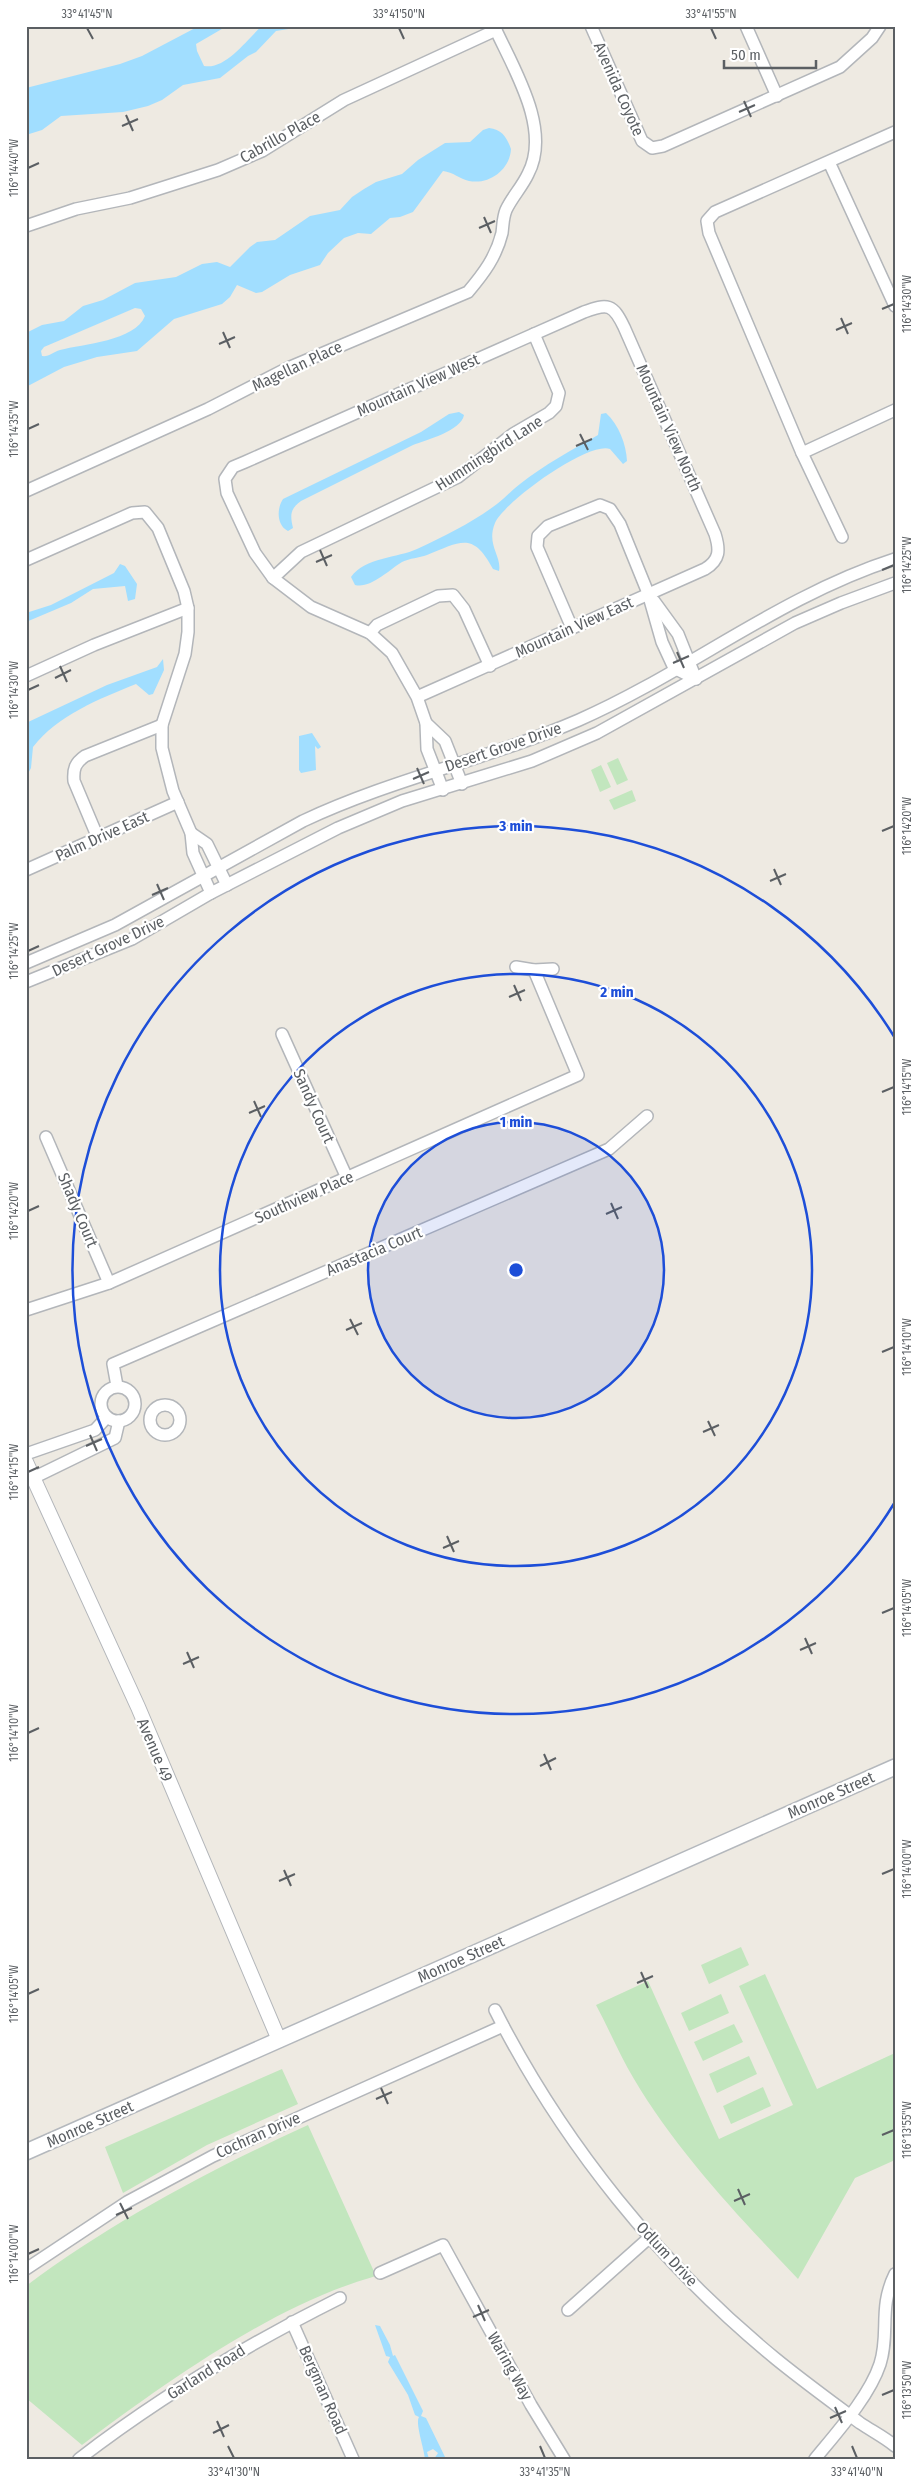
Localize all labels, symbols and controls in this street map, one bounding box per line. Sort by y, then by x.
text: 33°41'45"N [62,7,112,21]
text: 33°41'50"N [373,7,425,21]
text: 33°41'55"N [685,7,737,21]
scale bar [724,38,816,70]
street label: Avenida Coyote [590,39,648,139]
text: 50 m [731,46,761,64]
street label: Cabrillo Place [236,107,324,167]
text: 116°14'40"W [7,139,21,197]
text: 116°14'30"W [900,275,914,333]
street label: Magellan Place [249,337,345,395]
street label: Mountain View West [354,349,483,421]
street label: Mountain View North [632,361,706,495]
text: 116°14'35"W [7,400,21,458]
street label: Hummingbird Lane [432,411,546,495]
text: 116°14'25"W [900,537,914,593]
street label: Mountain View East [512,592,637,662]
text: 116°14'30"W [7,661,21,719]
street label: Desert Grove Drive [442,718,564,776]
text: 116°14'20"W [900,797,914,855]
street label: Palm Drive East [52,807,152,865]
text: 3 min [498,817,533,835]
street label: Desert Grove Drive [49,912,167,980]
text: 116°14'25"W [7,923,21,979]
text: 2 min [599,983,634,1001]
text: 116°14'15"W [900,1059,914,1115]
street label: Sandy Court [289,1066,339,1147]
text: 1 min [500,1113,532,1131]
street label: Southview Place [252,1167,356,1227]
street label: Shady Court [54,1170,102,1251]
text: 116°14'20"W [7,1182,21,1240]
street label: Anastacia Court [323,1222,425,1280]
centre of rings [507,1261,525,1279]
text: 116°14'10"W [900,1318,914,1376]
text: 116°14'15"W [7,1444,21,1500]
text: 116°14'05"W [900,1579,914,1637]
text: 116°14'10"W [7,1704,21,1762]
street label: Avenue 49 [133,1715,177,1785]
street label: Monroe Street [785,1767,878,1823]
text: 116°14'00"W [900,1840,914,1898]
street label: Monroe Street [415,1931,508,1987]
text: 116°14'05"W [7,1965,21,2023]
street label: Monroe Street [44,2096,137,2152]
text: 116°13'55"W [900,2101,914,2159]
street label: Cochran Drive [213,2108,303,2162]
street label: Odlum Drive [632,2218,702,2290]
text: 116°14'00"W [7,2225,21,2283]
street label: Waring Way [484,2329,537,2404]
street label: Garland Road [163,2340,249,2404]
street label: Bergman Road [295,2343,351,2437]
text: 116°13'50"W [900,2361,914,2419]
text: 33°41'30"N [208,2465,260,2479]
text: 33°41'35"N [519,2465,571,2479]
text: 33°41'40"N [831,2465,883,2479]

